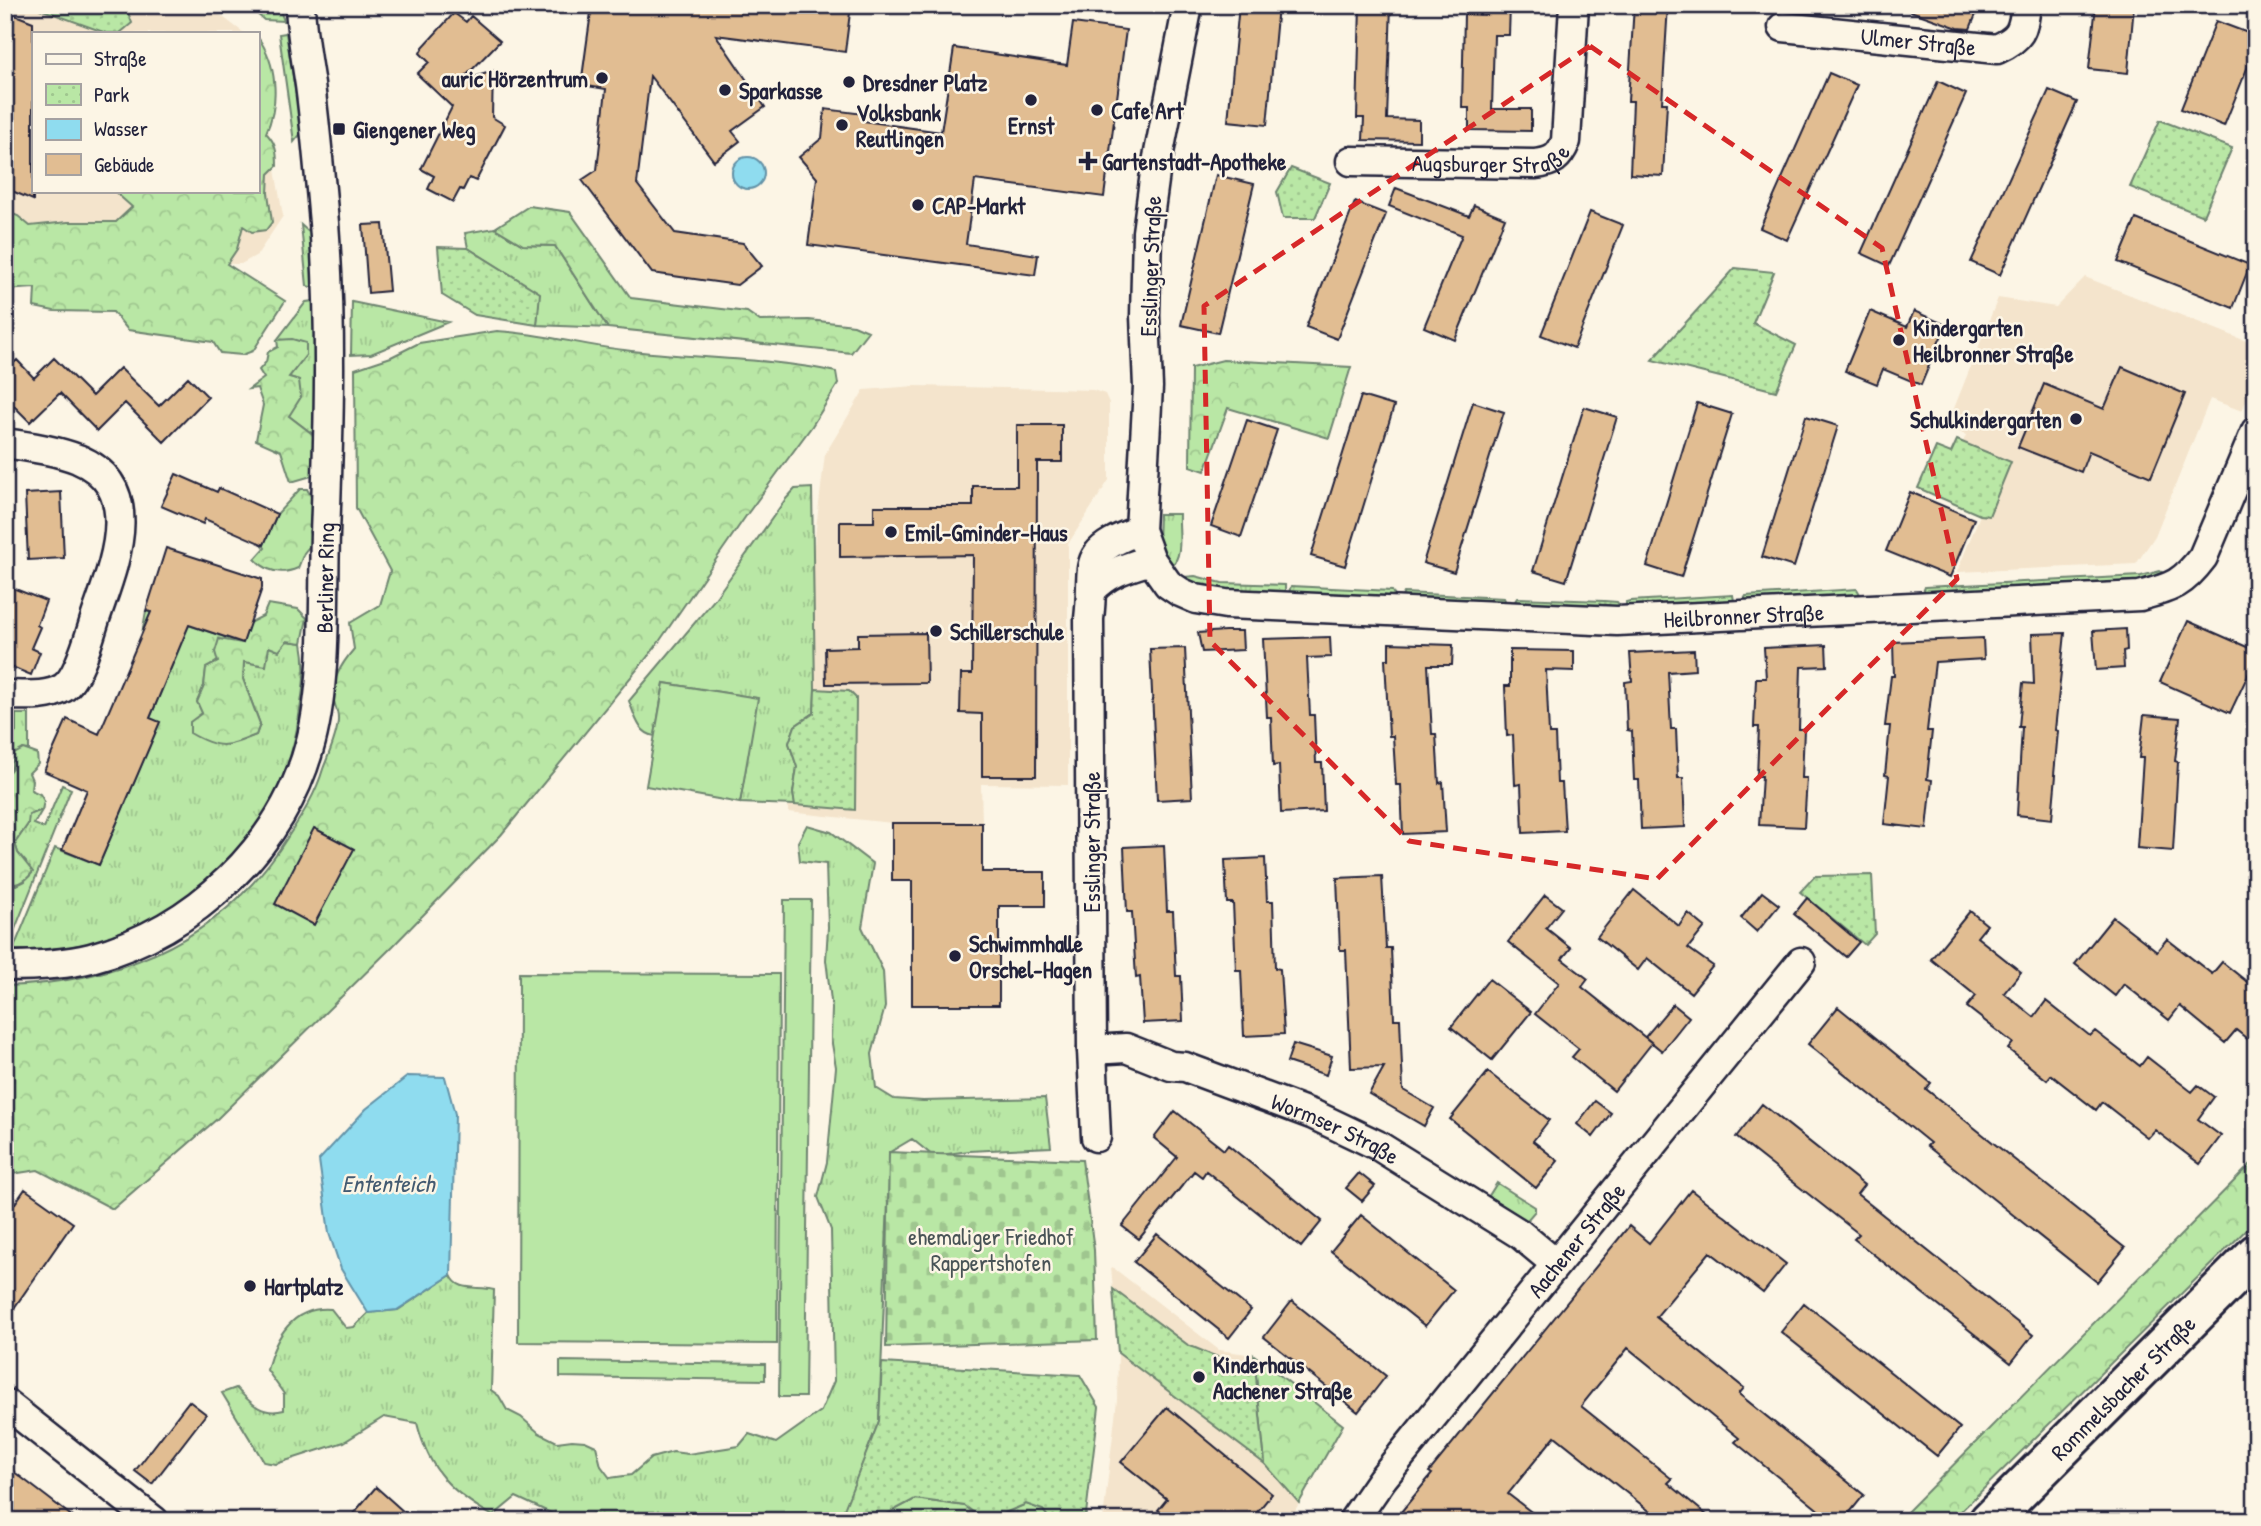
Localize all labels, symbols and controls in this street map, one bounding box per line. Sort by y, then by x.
street label: Ulmer Straße [1859,20,1977,62]
legend [32,32,259,192]
text: Straße [94,44,147,73]
place label: auric Hörzentrum [442,63,588,94]
place label: Dresdner Platz [863,67,988,98]
marker: auric Hörzentrum [594,70,610,86]
marker: Dresdner Platz [841,74,857,90]
place label: Sparkasse [739,75,824,107]
text: Park [94,80,129,109]
marker: Sparkasse [717,82,733,98]
marker: Ernst [1023,92,1039,108]
place label: Cafe Art [1111,95,1184,126]
place label: Volksbank Reutlingen [856,97,944,155]
marker: Cafe Art [1089,102,1105,118]
place label: Ernst [1008,110,1055,141]
text: Wasser [94,114,148,143]
place label: Giengener Weg [353,114,475,146]
marker: Volksbank Reutlingen [834,117,850,133]
marker: Giengener Weg [331,121,347,137]
street label: Augsburger Straße [1412,139,1577,180]
place label: Gartenstadt-Apotheke [1102,146,1287,178]
text: Gebäude [94,150,154,179]
marker: Gartenstadt-Apotheke [1080,153,1096,169]
place label: CAP-Markt [932,190,1026,221]
street label: Esslinger Straße [1132,195,1168,337]
marker: CAP-Markt [910,197,926,213]
place label: Kindergarten Heilbronner Straße [1913,312,2074,370]
marker: Kindergarten Heilbronner Straße [1891,332,1907,348]
place label: Schulkindergarten [1910,404,2062,436]
marker: Schulkindergarten [2068,411,2084,427]
place label: Emil-Gminder-Haus [905,517,1068,548]
street label: Berliner Ring [308,522,341,634]
marker: Emil-Gminder-Haus [883,524,899,540]
street label: Heilbronner Straße [1663,596,1825,634]
place label: Schillerschule [950,616,1065,647]
marker: Schillerschule [928,623,944,639]
street label: Esslinger Straße [1076,772,1107,912]
place label: Schwimmhalle Orschel-Hagen [969,928,1092,986]
marker: Schwimmhalle Orschel-Hagen [947,948,963,964]
street label: Wormser Straße [1267,1085,1406,1171]
water label: Ententeich [342,1167,436,1199]
street label: Aachener Straße [1520,1176,1632,1304]
park label: ehemaliger Friedhof Rappertshofen [908,1221,1074,1278]
place label: Hartplatz [264,1271,343,1303]
marker: Hartplatz [242,1278,258,1294]
street label: Rommelsbacher Straße [2043,1308,2202,1467]
place label: Kinderhaus Aachener Straße [1213,1349,1353,1407]
marker: Kinderhaus Aachener Straße [1191,1369,1207,1385]

